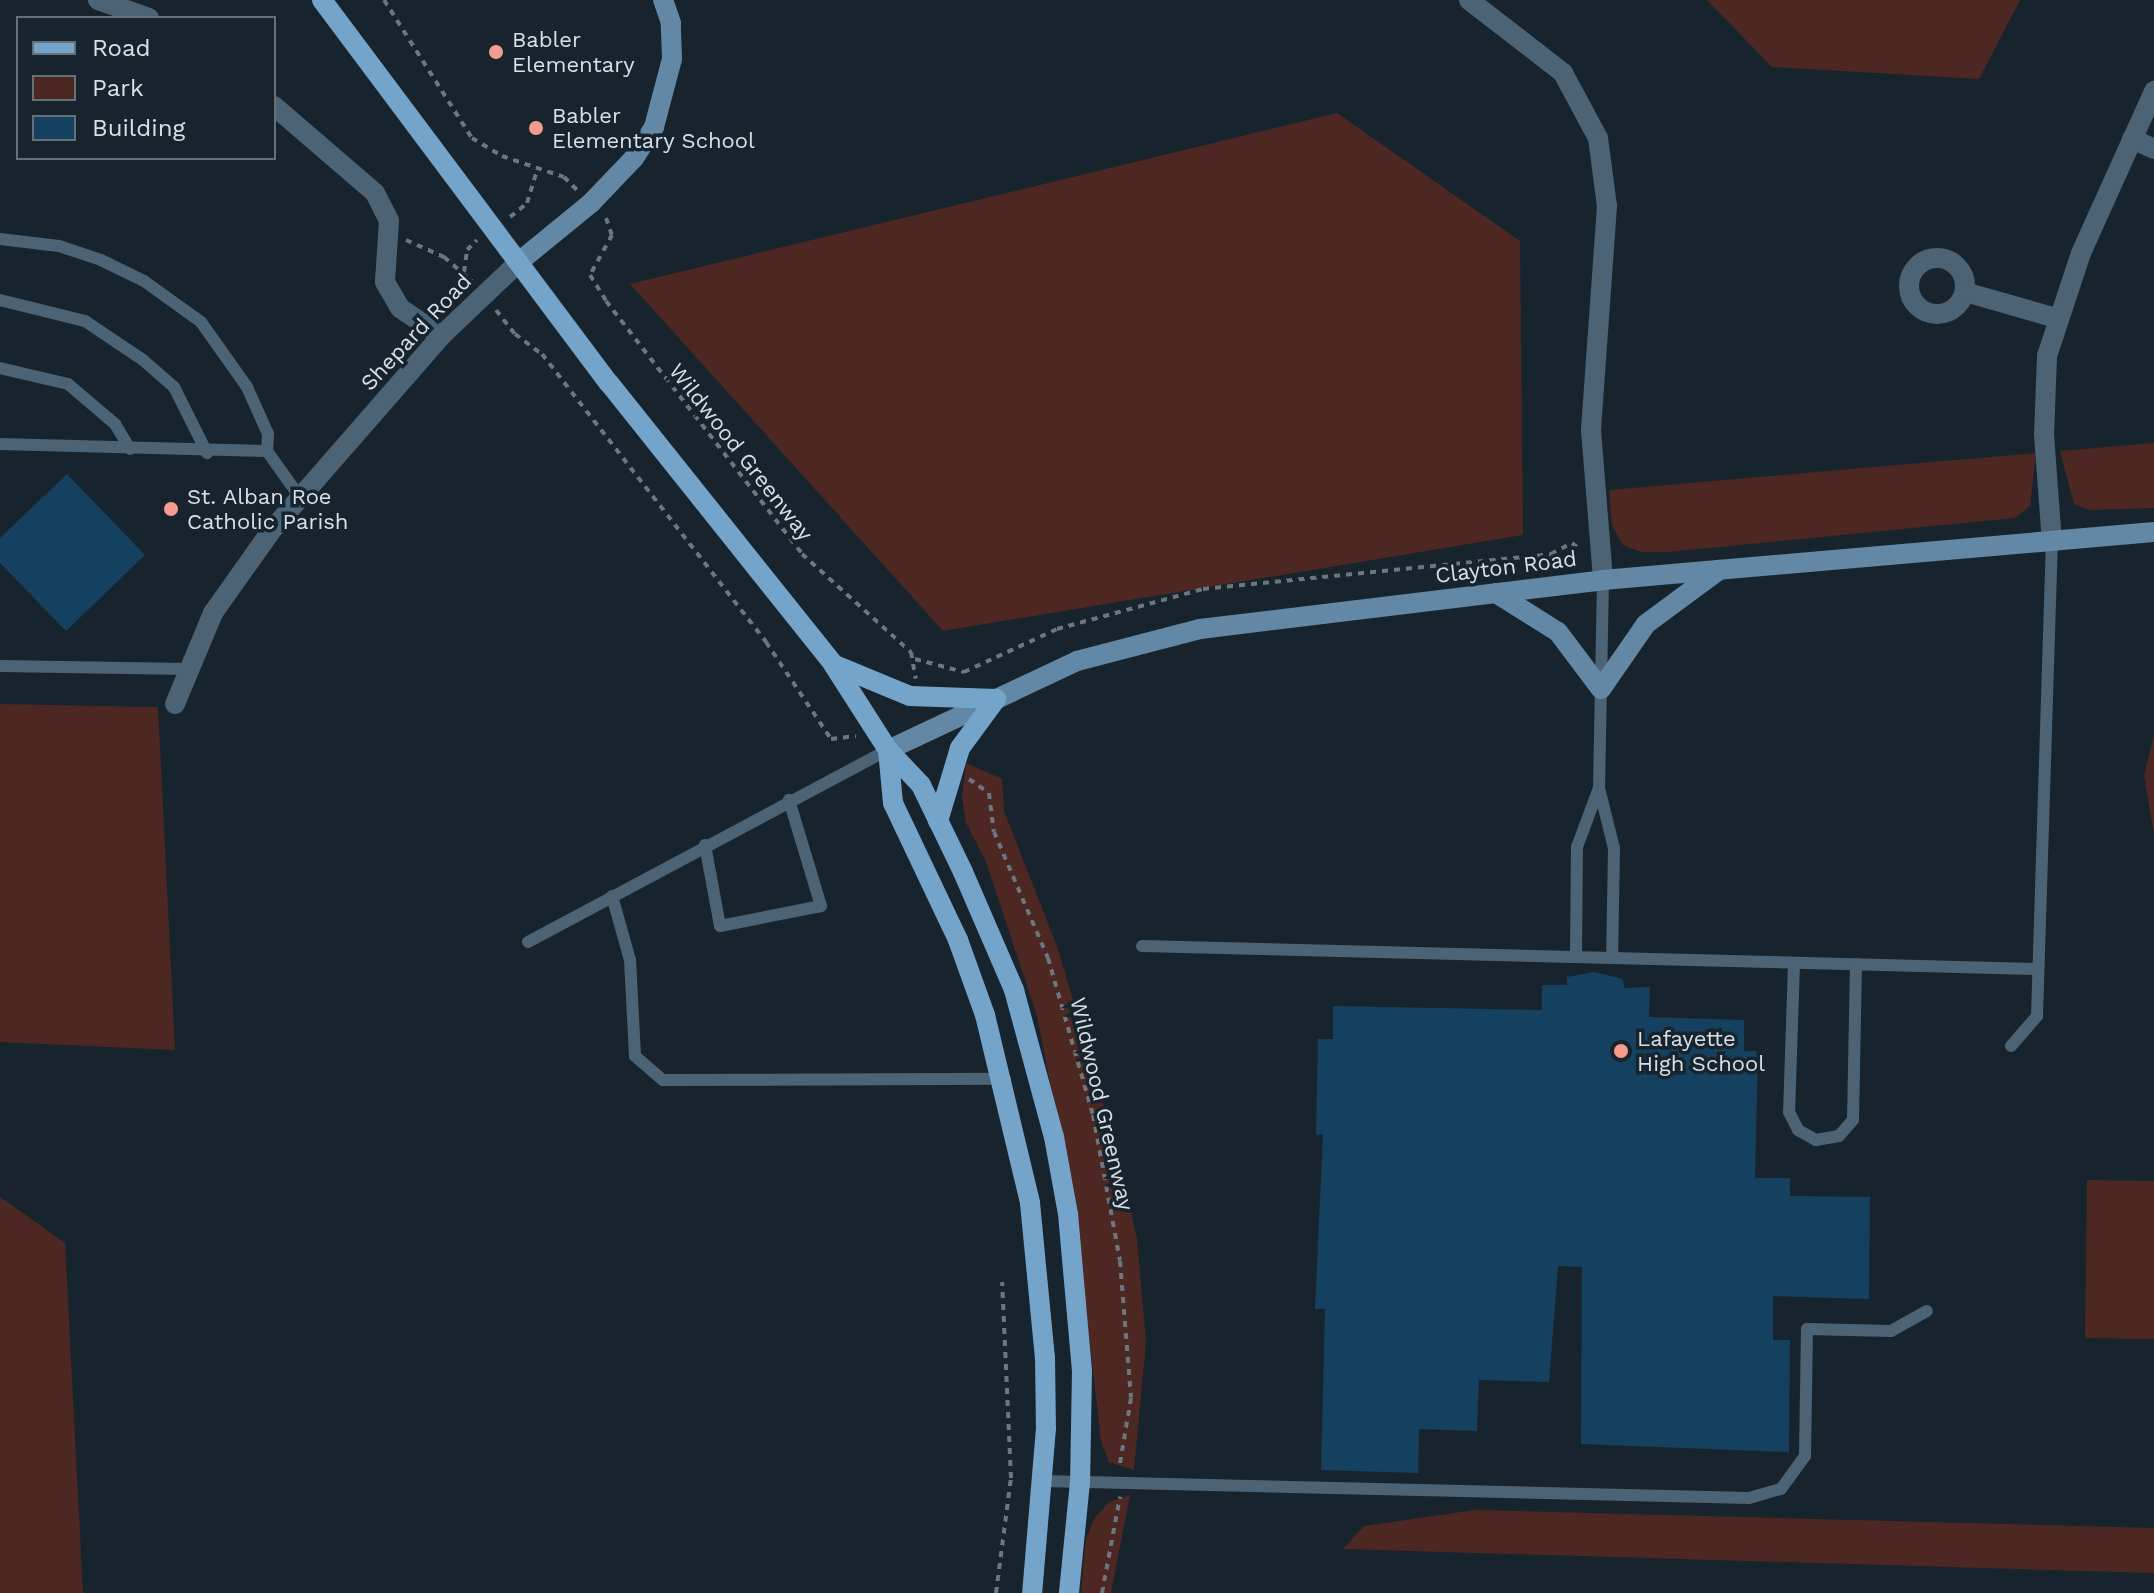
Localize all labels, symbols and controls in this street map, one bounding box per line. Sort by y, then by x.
legend [16,16,276,160]
place label: Babler Elementary [512,26,635,78]
text: Road [92,34,151,62]
marker: Babler Elementary [487,43,505,61]
text: Park [92,74,144,102]
place label: Babler Elementary School [552,102,755,154]
text: Building [92,114,185,142]
marker: Babler Elementary School [527,119,545,137]
street label: Shepard Road [355,268,477,396]
street label: Wildwood Greenway [664,358,818,546]
place label: St. Alban Roe Catholic Parish [187,483,348,534]
marker: St. Alban Roe Catholic Parish [162,500,180,518]
street label: Clayton Road [1434,545,1578,589]
street label: Wildwood Greenway [1065,995,1139,1213]
place label: Lafayette High School [1637,1025,1765,1076]
marker: Lafayette High School [1612,1042,1630,1060]

